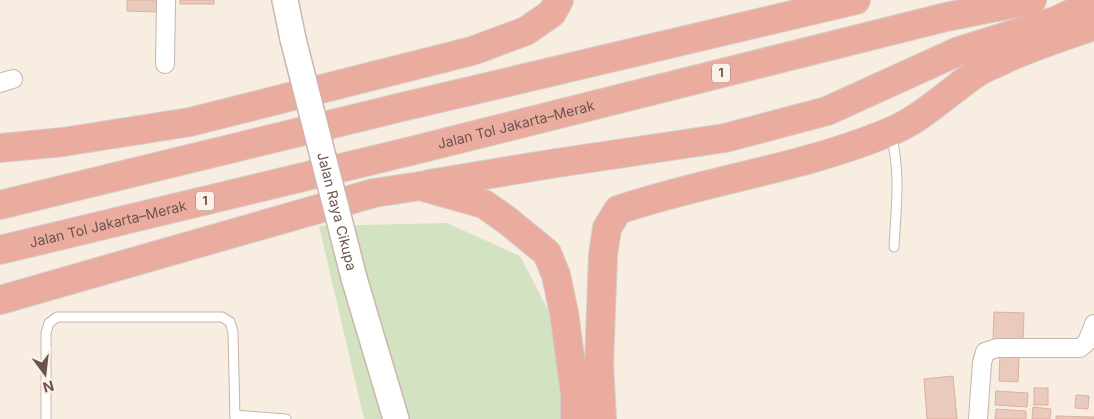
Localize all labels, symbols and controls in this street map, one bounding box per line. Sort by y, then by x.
road number: 1 [712,64,730,82]
street label: Jalan Tol Jakarta–Merak [436,96,596,152]
street label: Jalan Raya Cikupa [314,150,361,272]
road number: 1 [196,192,214,210]
street label: Jalan Tol Jakarta–Merak [27,196,188,251]
north arrow [20,349,70,399]
text: N [41,377,56,397]

